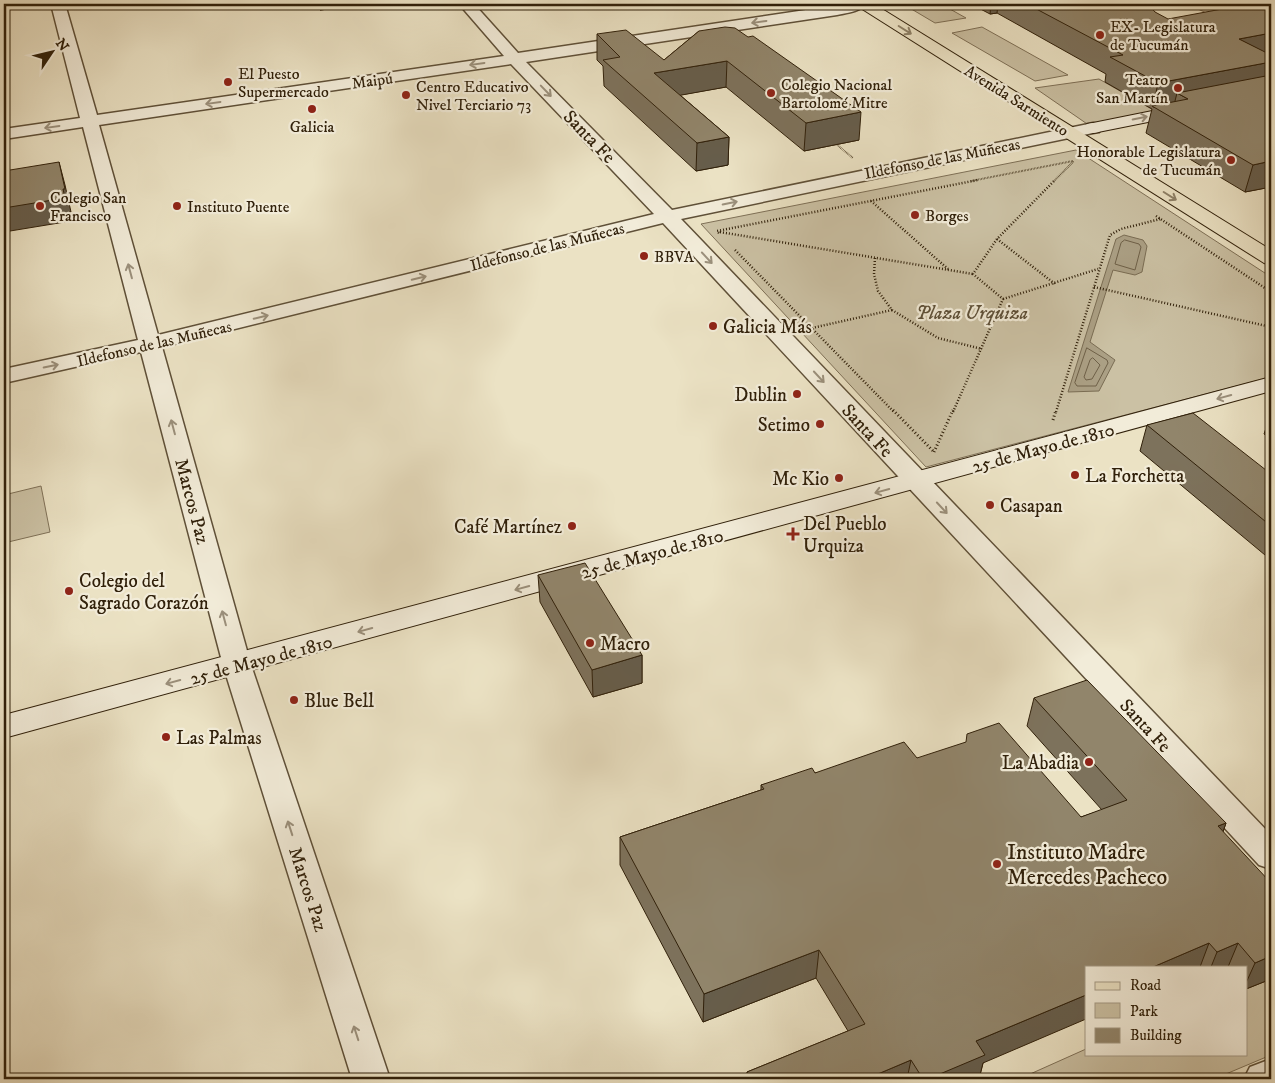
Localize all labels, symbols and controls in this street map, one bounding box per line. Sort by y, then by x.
place label: EX- Legislatura de Tucumán [1110,17,1216,55]
one-way arrow [752,18,768,28]
one-way arrow [898,25,912,35]
north arrow [28,28,78,78]
marker: EX- Legislatura de Tucumán [1094,29,1106,41]
text: N [51,35,73,55]
one-way arrow [470,60,486,70]
street label: Avenida Sarmiento [961,61,1073,141]
place label: El Puesto Supermercado [238,64,329,102]
street label: Maipú [350,68,394,94]
place label: Teatro San Martín [1096,70,1169,108]
place label: Colegio Nacional Bartolomé Mitre [781,75,892,113]
marker: El Puesto Supermercado [222,76,234,88]
place label: Centro Educativo Nivel Terciario 73 [416,77,531,115]
marker: Teatro San Martín [1172,82,1184,94]
one-way arrow [540,85,552,97]
marker: Colegio Nacional Bartolomé Mitre [765,87,777,99]
marker: Centro Educativo Nivel Terciario 73 [400,89,412,101]
one-way arrow [205,98,221,108]
marker: Galicia [306,103,318,115]
street label: Santa Fe [558,106,620,169]
one-way arrow [1132,113,1148,122]
place label: Galicia [290,117,335,137]
one-way arrow [44,122,60,132]
street label: Ildefonso de las Muñecas [863,134,1022,184]
place label: Honorable Legislatura de Tucumán [1076,142,1222,180]
marker: Honorable Legislatura de Tucumán [1225,154,1237,166]
place label: Colegio San Francisco [50,188,127,226]
one-way arrow [1162,191,1176,201]
place label: Instituto Puente [187,197,290,217]
one-way arrow [721,198,737,207]
marker: Colegio San Francisco [34,200,46,212]
marker: Instituto Puente [171,200,183,212]
place label: Borges [925,206,969,226]
marker: Borges [909,209,921,221]
street label: Ildefonso de las Muñecas [468,218,626,276]
place label: BBVA [654,247,695,267]
marker: BBVA [638,250,650,262]
one-way arrow [701,252,713,265]
one-way arrow [125,263,134,279]
one-way arrow [410,273,426,282]
park label: Plaza Urquiza [916,302,1028,326]
one-way arrow [252,312,268,321]
street label: Ildefonso de las Muñecas [75,316,234,372]
place label: Galicia Más [723,316,812,339]
marker: Galicia Más [707,320,719,332]
one-way arrow [43,361,59,370]
one-way arrow [813,370,825,383]
place label: Dublin [734,384,787,407]
marker: Dublin [791,388,803,400]
one-way arrow [1217,392,1233,402]
street label: Santa Fe [836,399,898,463]
place label: Setimo [758,414,810,437]
marker: Setimo [814,418,826,430]
street label: 25 de Mayo de 1810 [970,418,1117,479]
one-way arrow [168,420,177,436]
street label: Marcos Paz [169,456,214,547]
place label: La Forchetta [1085,465,1184,488]
place label: Mc Kio [772,468,829,491]
marker: La Forchetta [1069,469,1081,481]
marker: Mc Kio [833,472,845,484]
one-way arrow [874,486,890,496]
place label: Casapan [1000,495,1063,518]
marker: Casapan [984,499,996,511]
one-way arrow [936,502,948,514]
place label: Del Pueblo Urquiza [803,513,887,559]
place label: Café Martínez [454,516,562,539]
marker: Café Martínez [566,520,578,532]
street label: 25 de Mayo de 1810 [579,524,726,585]
marker: Del Pueblo Urquiza [787,528,799,540]
place label: Colegio del Sagrado Corazón [79,570,209,615]
one-way arrow [515,584,531,593]
marker: Colegio del Sagrado Corazón [63,585,75,597]
one-way arrow [219,611,228,627]
one-way arrow [358,626,374,636]
street label: 25 de Mayo de 1810 [188,630,335,691]
place label: Macro [600,633,650,656]
marker: Macro [584,637,596,649]
one-way arrow [165,678,181,688]
place label: Blue Bell [304,690,374,713]
marker: Blue Bell [288,694,300,706]
street label: Santa Fe [1114,694,1176,758]
place label: Las Palmas [176,727,262,750]
marker: Las Palmas [160,731,172,743]
place label: La Abadia [1002,752,1079,775]
marker: La Abadia [1083,756,1095,768]
one-way arrow [284,821,294,837]
place label: Instituto Madre Mercedes Pacheco [1007,839,1167,891]
street label: Marcos Paz [283,844,332,935]
marker: Instituto Madre Mercedes Pacheco [991,858,1003,870]
legend [1085,966,1248,1056]
text: Road [1130,976,1162,995]
text: Park [1130,1002,1159,1021]
one-way arrow [351,1026,360,1041]
text: Building [1130,1026,1182,1045]

